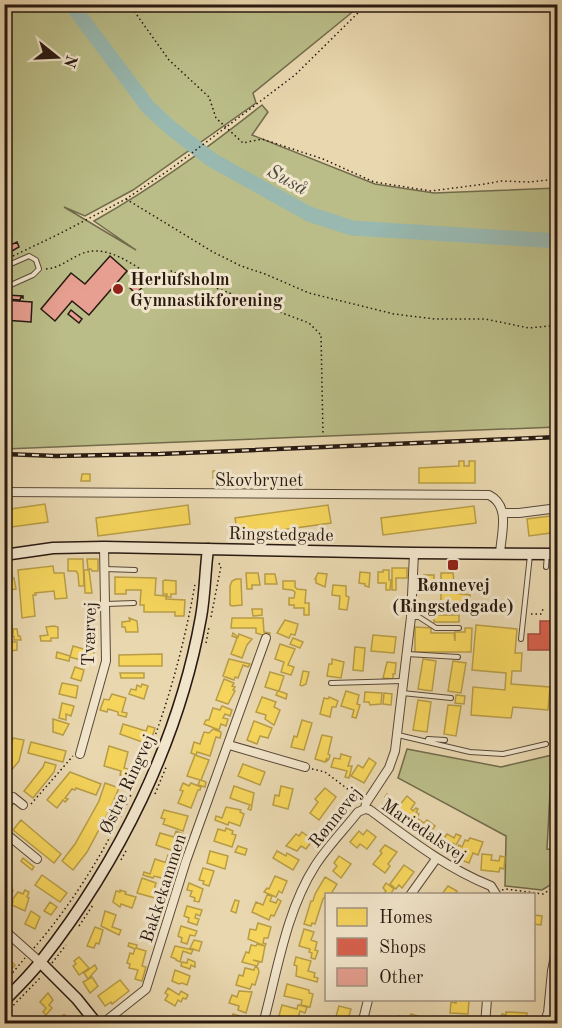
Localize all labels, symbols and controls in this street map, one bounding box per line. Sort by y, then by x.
north arrow [27,27,87,87]
text: N [60,53,79,70]
water label: Suså [263,162,311,200]
place label: Herlufsholm Gymnastikforening [130,271,283,310]
marker: Herlufsholm Gymnastikforening [111,282,125,296]
street label: Skovbrynet [215,472,303,490]
street label: Ringstedgade [228,525,334,545]
marker: Rønnevej (Ringstedgade) [446,558,460,572]
place label: Rønnevej (Ringstedgade) [392,577,514,616]
street label: Tværvej [80,601,100,667]
street label: Østre Ringvej [97,732,159,837]
street label: Rønnevej [306,784,366,851]
street label: Mariedalsvej [378,796,469,866]
street label: Bakkekammen [138,831,190,945]
legend [325,893,535,1001]
text: Homes [379,909,433,927]
text: Shops [379,939,426,957]
text: Other [379,969,424,987]

